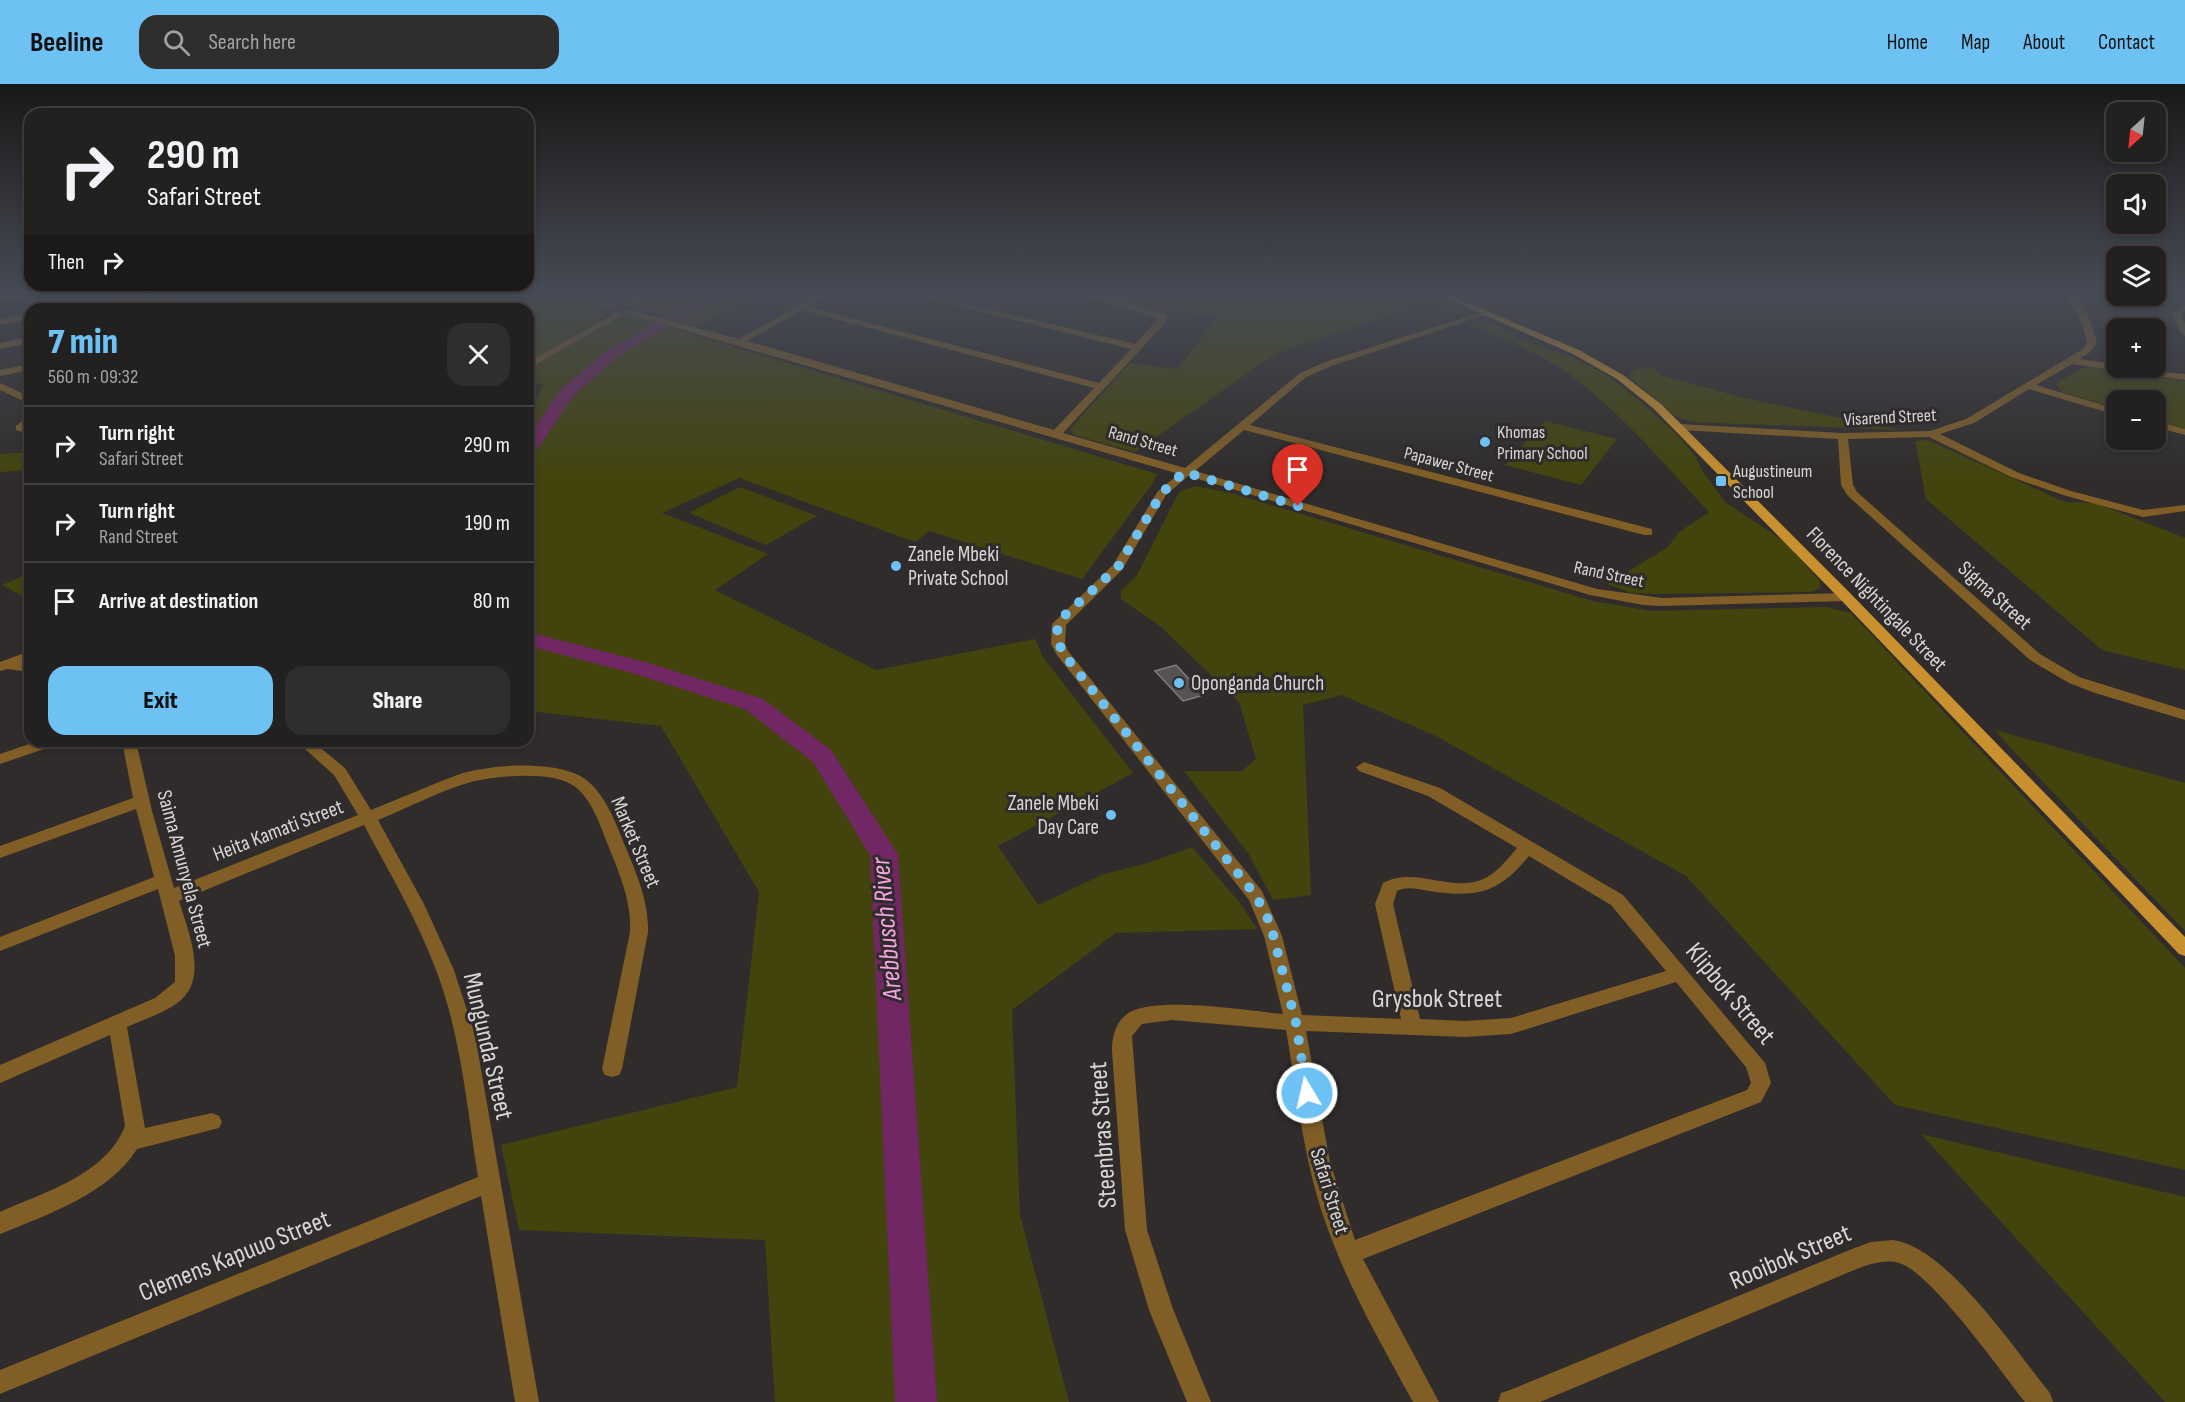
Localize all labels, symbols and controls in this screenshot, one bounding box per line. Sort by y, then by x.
search box [139,15,559,69]
text: Beeline [30,26,103,59]
icon: search [160,26,193,59]
text: Search here [208,29,296,56]
text: Home [1887,30,1928,55]
text: Map [1961,30,1990,55]
text: About [2023,30,2065,55]
text: Contact [2098,30,2155,55]
north arrow [2106,102,2166,162]
map controls [2106,102,2166,450]
text: 290 m [147,130,240,181]
icon: right [48,132,126,210]
button: sound [2106,174,2166,234]
text: Safari Street [147,181,261,213]
icon: right [96,246,129,279]
button: layers [2106,246,2166,306]
text: Then [48,249,84,276]
button: + [2106,318,2166,378]
text: 7 min [48,321,118,364]
button: close [447,323,510,386]
text: 560 m · 09:32 [48,365,138,389]
button: − [2106,390,2166,450]
street label: Visarend Street [1843,405,1937,430]
text: Turn right [99,420,175,447]
street label: Rand Street [1106,422,1180,462]
place label: Khomas Primary School [1497,422,1588,464]
icon: right [48,429,81,462]
text: 290 m [464,432,510,459]
marker: Khomas Primary School [1478,435,1492,449]
street label: Papawer Street [1402,442,1496,487]
pin [1272,444,1323,506]
text: Safari Street [99,447,183,471]
icon: arrive [1281,453,1314,486]
place label: Augustineum School [1732,461,1812,503]
marker: Augustineum School [1714,474,1728,488]
text: Turn right [99,498,175,525]
icon: right [48,507,81,540]
text: 190 m [465,510,510,537]
street label: Florence Nightingale Street [1801,522,1952,677]
text: Rand Street [99,525,178,549]
place label: Zanele Mbeki Private School [908,542,1008,591]
street label: Sigma Street [1953,556,2037,635]
street label: Rand Street [1572,557,1646,592]
marker: Zanele Mbeki Private School [889,559,903,573]
icon: arrive [48,585,81,618]
text: Arrive at destination [99,588,258,615]
text: 80 m [473,588,510,615]
button: Exit [48,666,273,735]
button: Share [285,666,510,735]
place label: Oponganda Church [1191,671,1324,696]
marker: Oponganda Church [1172,676,1186,690]
street label: Saima Amunyela Street [151,787,218,951]
place label: Zanele Mbeki Day Care [1008,791,1099,840]
street label: Market Street [605,793,666,892]
street label: Heita Kamati Street [209,794,347,867]
marker: Zanele Mbeki Day Care [1104,808,1118,822]
water label: Arebbusch River [865,855,909,1003]
street label: Klipbok Street [1678,937,1781,1051]
street label: Mungunda Street [456,970,519,1123]
street label: Grysbok Street [1372,984,1502,1015]
street label: Steenbras Street [1083,1060,1124,1209]
position arrow [1275,1061,1339,1125]
street label: Safari Street [1305,1145,1354,1237]
street label: Clemens Kapuuo Street [134,1204,335,1309]
street label: Rooibok Street [1725,1218,1856,1297]

